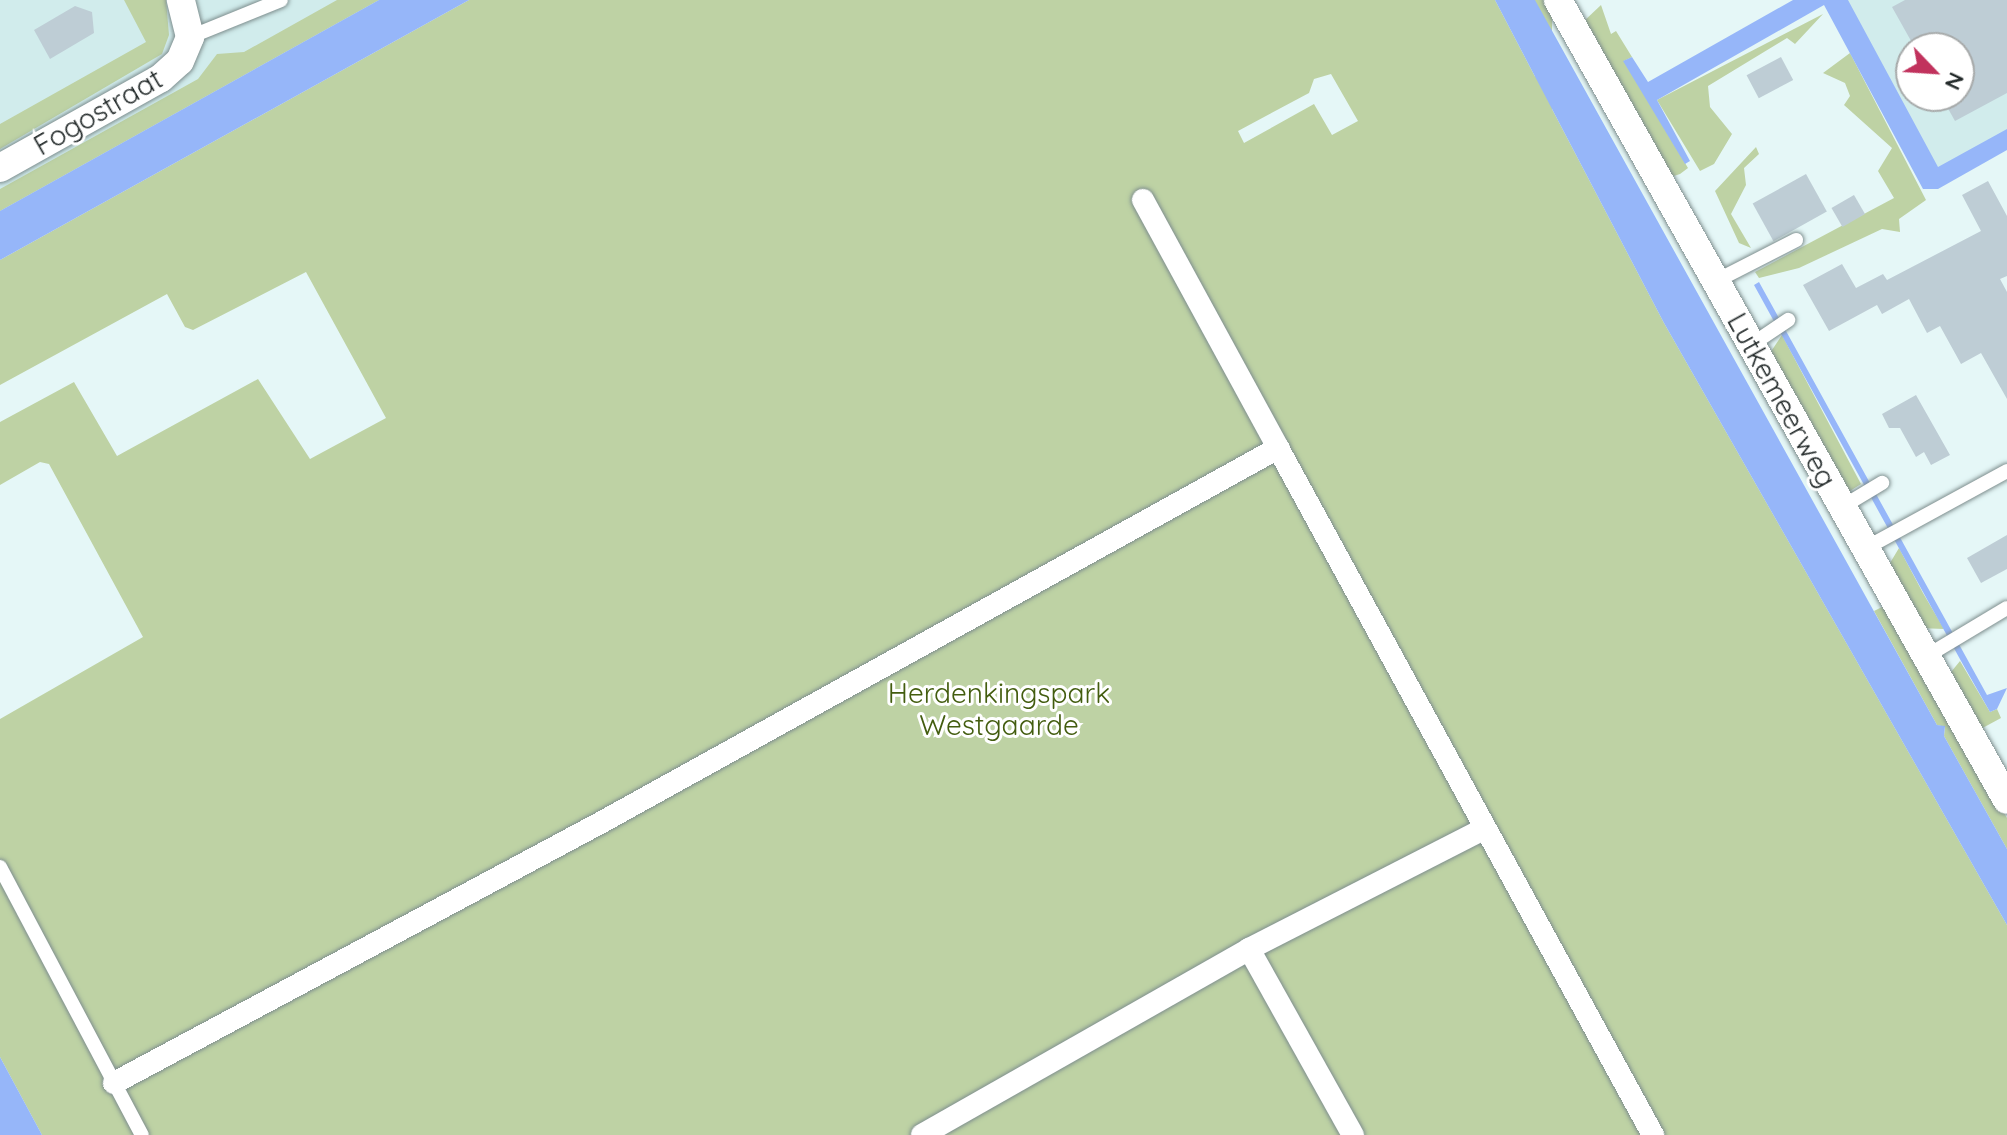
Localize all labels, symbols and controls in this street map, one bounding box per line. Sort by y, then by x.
north arrow [1895,32,1975,112]
street label: Fogostraat [28,62,168,162]
text: N [1939,68,1971,95]
street label: Lutkemeerweg [1720,307,1844,493]
park label: Herdenkingspark Westgaarde [888,676,1110,742]

